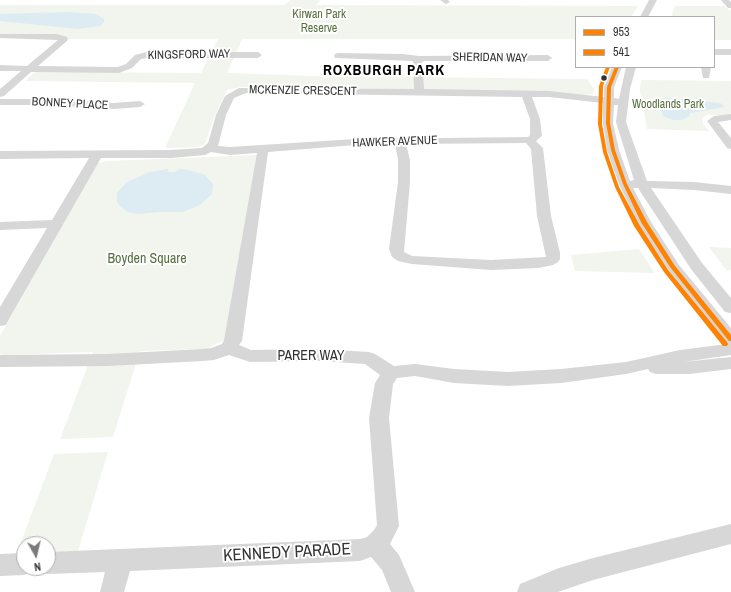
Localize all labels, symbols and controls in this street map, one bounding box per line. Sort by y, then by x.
park label: Kirwan Park Reserve [292,8,346,36]
legend [575,16,715,68]
text: 953 [613,24,629,40]
text: 541 [613,44,629,60]
street label: KINGSFORD WAY [148,47,230,63]
street label: SHERIDAN WAY [452,50,528,66]
district label: ROXBURGH PARK [323,62,445,80]
unlabelled marker [599,73,609,83]
street label: MCKENZIE CRESCENT [249,83,357,99]
street label: BONNEY PLACE [31,95,109,113]
park label: Woodlands Park [632,98,704,112]
street label: HAWKER AVENUE [352,133,438,151]
park label: Boyden Square [107,251,187,267]
street label: PARER WAY [278,348,344,364]
north arrow [16,536,56,576]
street label: KENNEDY PARADE [223,539,351,567]
text: N [33,560,42,574]

